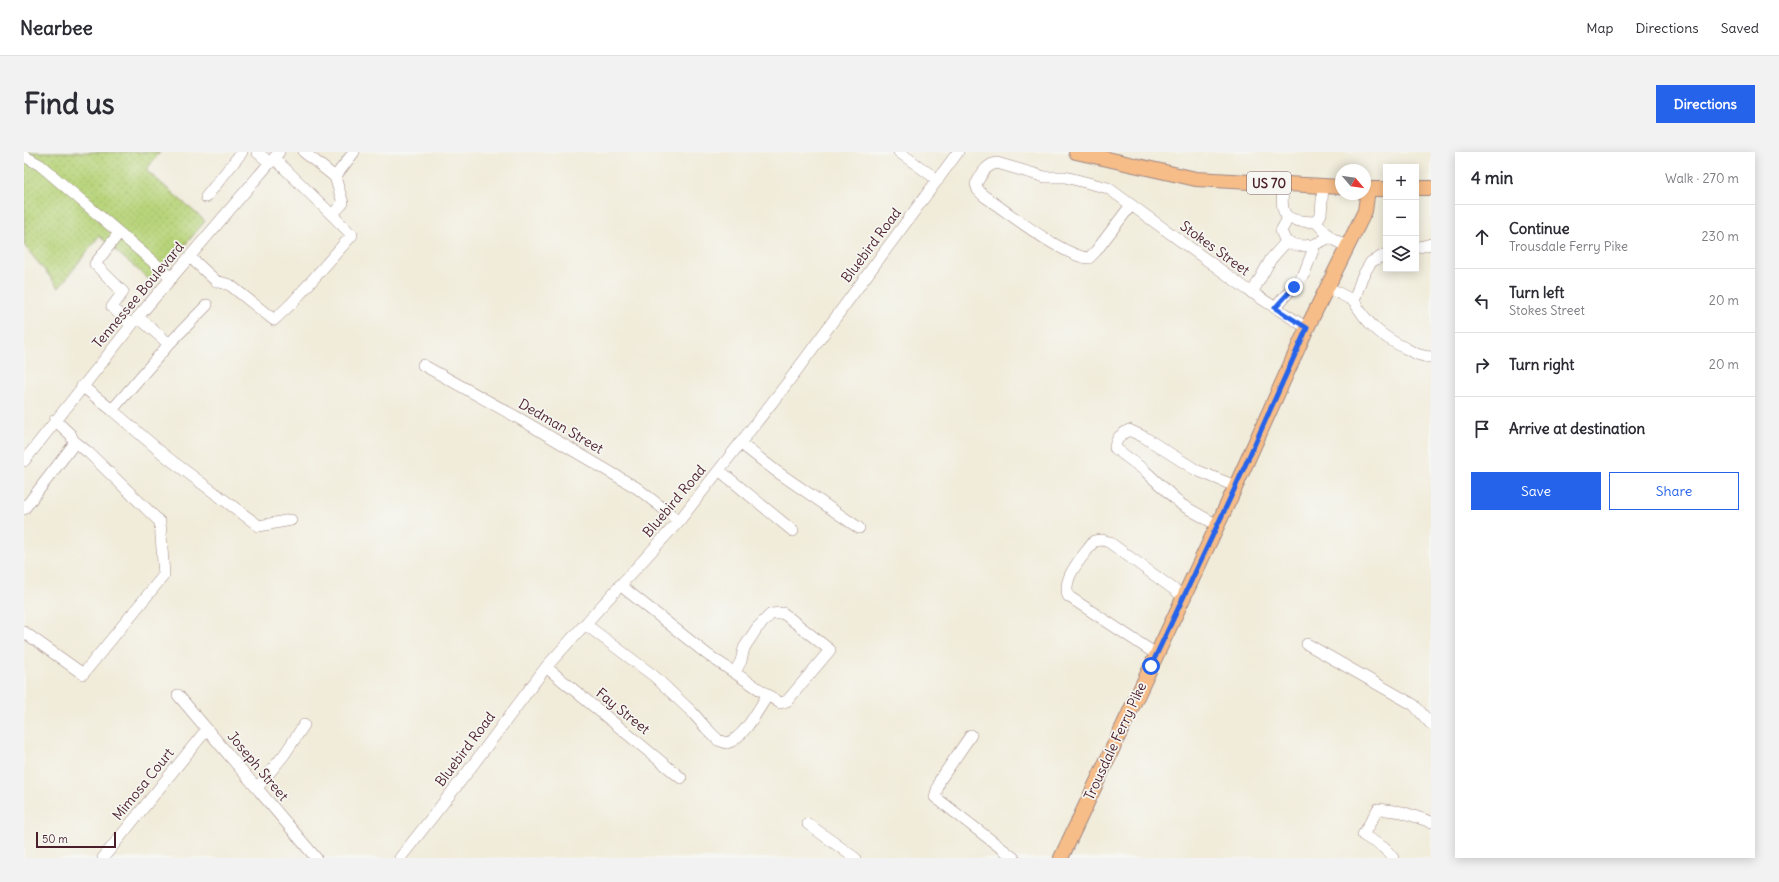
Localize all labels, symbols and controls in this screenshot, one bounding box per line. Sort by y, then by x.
text: Nearbee [20,16,93,40]
text: Map [1586,19,1613,37]
text: Directions [1635,19,1699,37]
text: Saved [1721,19,1759,37]
button: Directions [1656,85,1755,123]
text: Find us [24,86,115,122]
north arrow [1335,164,1371,200]
map controls [1383,164,1419,272]
button: + [1383,164,1419,200]
text: 4 min [1471,167,1513,189]
text: Walk · 270 m [1665,170,1739,187]
road number: US 70 [1247,172,1291,194]
button: − [1383,200,1419,236]
street label: Bluebird Road [837,204,905,286]
street label: Stokes Street [1177,217,1254,279]
text: Continue [1509,219,1570,238]
icon: ahead [1471,226,1493,248]
text: 230 m [1701,228,1739,245]
button: layers [1383,236,1419,272]
street label: Tennessee Boulevard [88,238,188,352]
text: Trousdale Ferry Pike [1509,238,1628,255]
route end [1285,278,1303,296]
text: Turn left [1509,283,1564,302]
icon: left [1471,290,1493,312]
text: 20 m [1709,292,1739,309]
text: Stokes Street [1509,302,1585,319]
icon: right [1471,354,1493,376]
text: Turn right [1509,355,1574,374]
text: 20 m [1709,356,1739,373]
street label: Dedman Street [515,395,607,458]
icon: arrive [1471,418,1493,440]
text: Arrive at destination [1509,419,1645,438]
street label: Bluebird Road [639,461,709,541]
button: Save [1471,472,1601,510]
button: Share [1609,472,1739,510]
route start [1142,657,1160,675]
street label: Trousdale Ferry Pike [1080,679,1150,803]
street label: Fay Street [593,684,654,738]
street label: Bluebird Road [431,708,499,790]
street label: Joseph Street [224,727,293,805]
street label: Mimosa Court [108,744,178,824]
scale bar [36,830,116,849]
text: 50 m [42,832,68,846]

